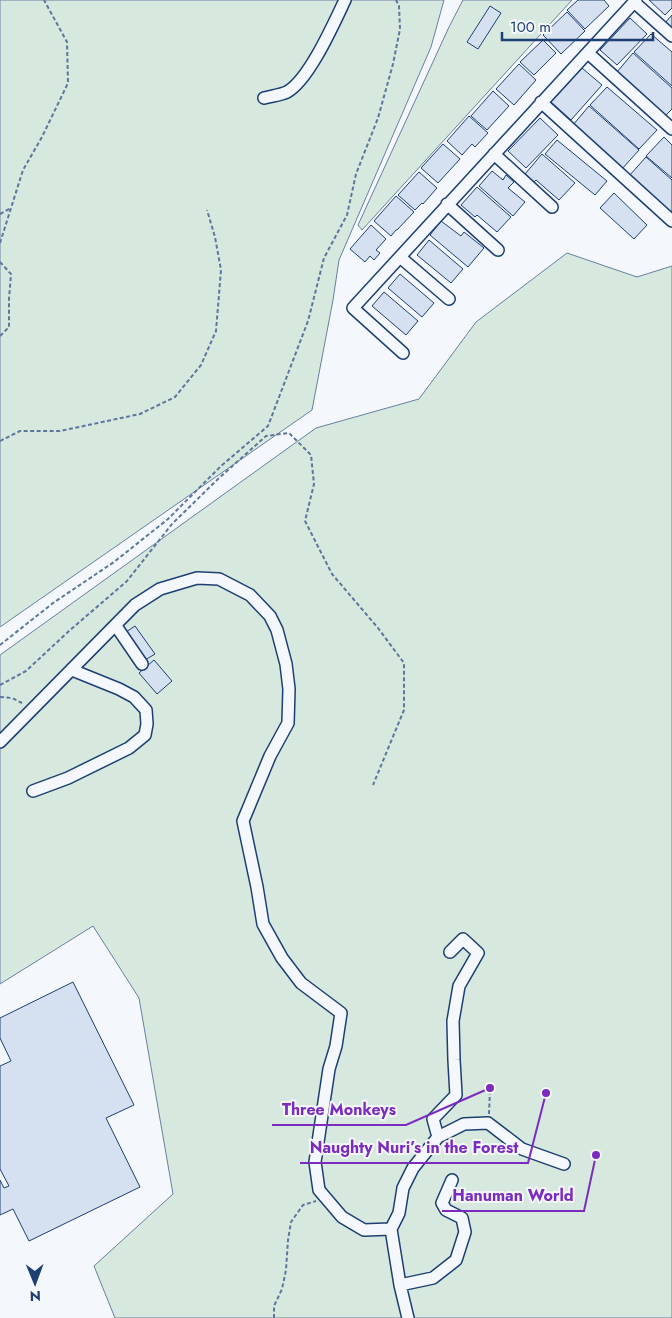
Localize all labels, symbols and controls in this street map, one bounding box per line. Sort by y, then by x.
scale bar [502,10,653,42]
text: 100 m [510,16,551,38]
callout: Three Monkeys [272,1094,406,1125]
text: Three Monkeys [282,1098,396,1121]
callout: Naughty Nuri’s in the Forest [300,1132,528,1163]
text: Naughty Nuri’s in the Forest [310,1136,519,1159]
callout: Hanuman World [442,1180,584,1211]
text: Hanuman World [452,1184,574,1207]
north arrow [10,1258,60,1308]
text: N [29,1286,41,1306]

